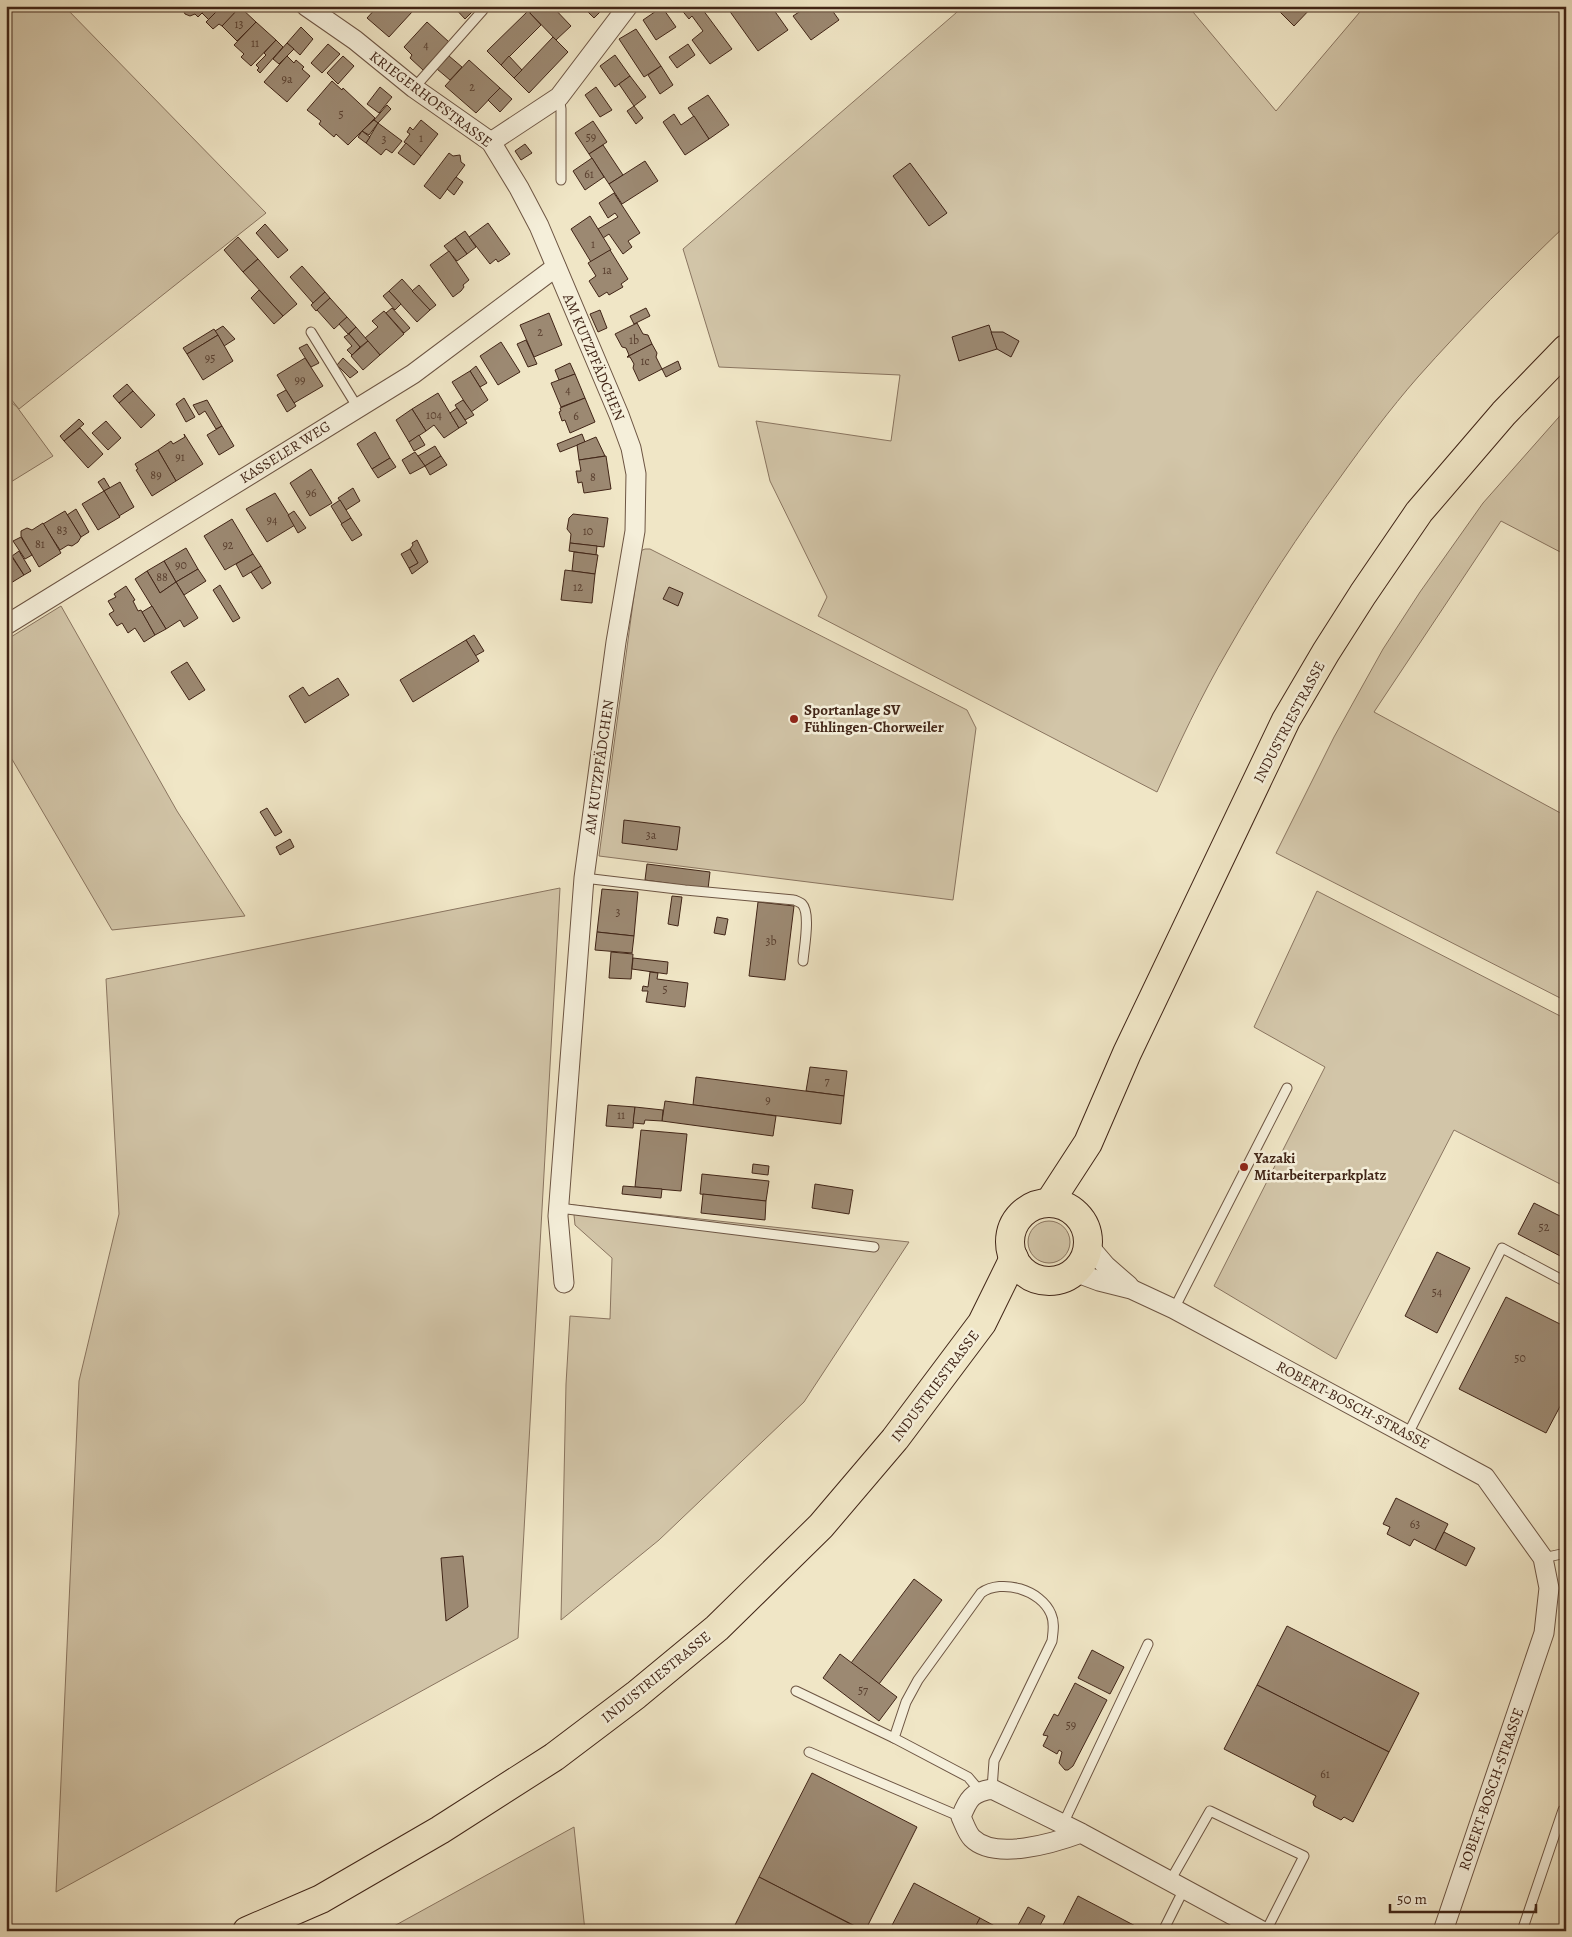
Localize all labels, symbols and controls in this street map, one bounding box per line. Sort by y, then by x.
house number: 13 [234,16,244,32]
house number: 11 [251,35,259,51]
house number: 4 [423,37,429,53]
street label: KRIEGERHOFSTRASSE [366,46,496,152]
house number: 9a [281,71,293,87]
house number: 2 [469,79,475,95]
house number: 5 [338,106,344,122]
house number: 59 [586,129,596,145]
house number: 1 [419,130,423,146]
house number: 3 [382,131,387,147]
house number: 61 [584,166,594,182]
house number: 1 [591,236,595,252]
house number: 1a [602,262,612,278]
street label: AM KUTZPFÄDCHEN [558,290,630,424]
house number: 2 [537,324,543,340]
house number: 1b [629,332,639,348]
house number: 95 [205,350,215,366]
house number: 1c [640,353,650,369]
house number: 99 [295,372,305,388]
house number: 4 [565,382,571,398]
house number: 104 [426,407,443,423]
house number: 6 [573,408,579,424]
street label: KASSELER WEG [236,416,334,488]
house number: 91 [175,449,185,465]
house number: 89 [150,467,162,483]
house number: 8 [590,469,596,485]
house number: 96 [305,485,317,501]
house number: 94 [267,512,278,528]
house number: 83 [57,522,67,538]
house number: 10 [583,523,593,539]
house number: 81 [35,536,45,552]
house number: 92 [222,537,234,553]
house number: 90 [175,557,187,573]
house number: 88 [156,569,168,585]
house number: 12 [573,579,583,595]
street label: INDUSTRIESTRASSE [1248,658,1330,786]
street label: AM KUTZPFÄDCHEN [579,698,618,837]
place label: Sportanlage SV Fühlingen-Chorweiler [804,700,944,737]
marker: Sportanlage SV Fühlingen-Chorweiler [788,713,800,725]
house number: 3a [646,827,657,843]
house number: 3 [616,904,621,920]
house number: 3b [765,933,777,949]
house number: 5 [662,981,668,997]
house number: 7 [824,1073,830,1089]
house number: 9 [765,1092,771,1108]
house number: 11 [617,1107,625,1123]
place label: Yazaki Mitarbeiterparkplatz [1253,1148,1387,1185]
marker: Yazaki Mitarbeiterparkplatz [1238,1161,1250,1173]
house number: 52 [1539,1219,1550,1235]
house number: 54 [1432,1284,1443,1300]
street label: INDUSTRIESTRASSE [886,1326,984,1446]
house number: 50 [1514,1350,1526,1366]
street label: ROBERT-BOSCH-STRASSE [1273,1356,1433,1454]
house number: 63 [1410,1516,1420,1532]
street label: INDUSTRIESTRASSE [597,1627,715,1727]
house number: 57 [858,1682,869,1698]
street label: ROBERT-BOSCH-STRASSE [1454,1705,1528,1873]
house number: 59 [1066,1717,1076,1733]
house number: 61 [1320,1766,1330,1782]
scale bar [1390,1882,1536,1914]
text: 50 m [1397,1889,1427,1909]

